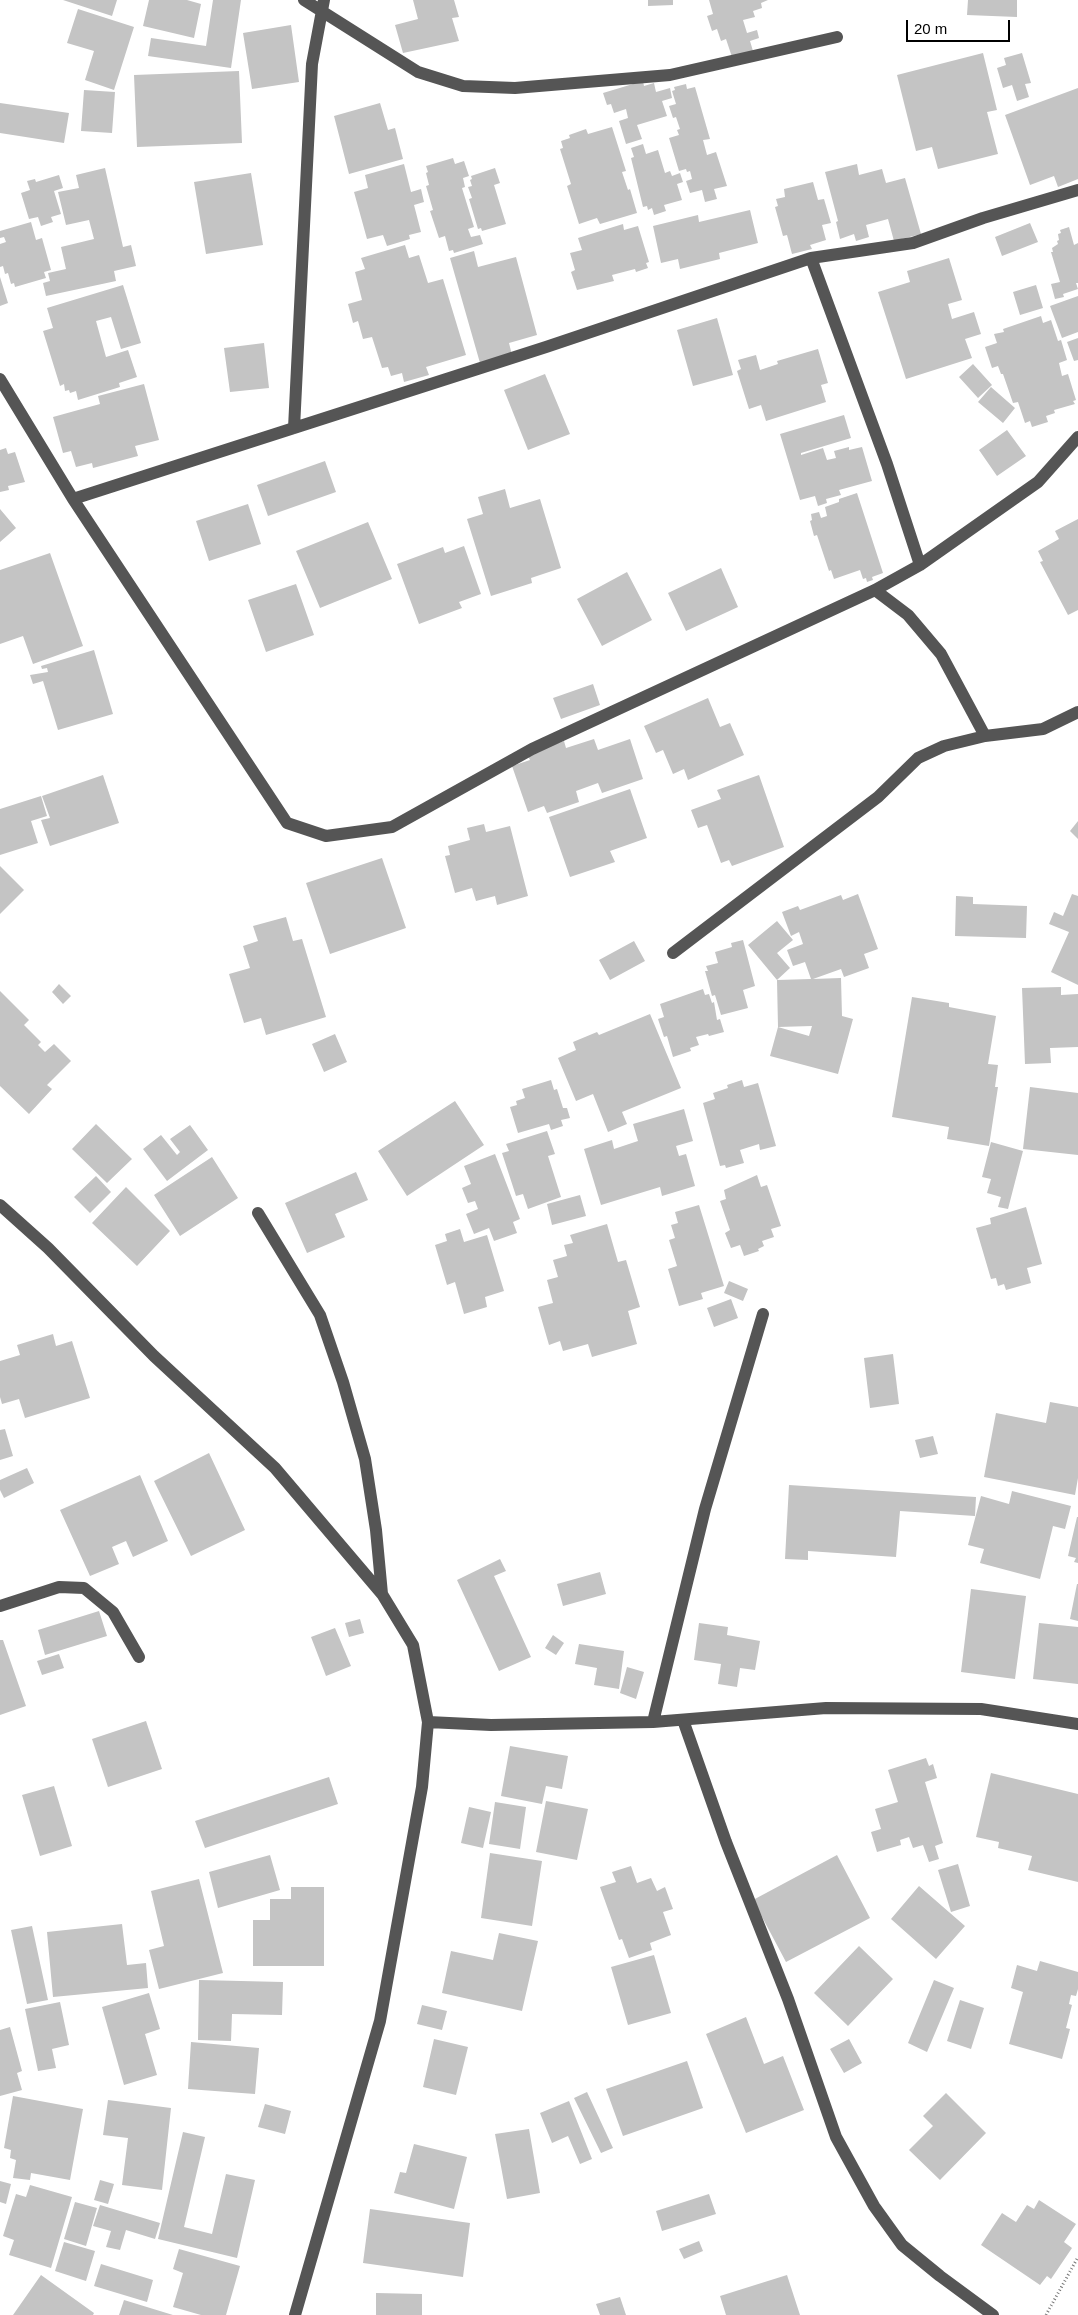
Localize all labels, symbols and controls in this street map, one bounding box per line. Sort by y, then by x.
scale bar [908,10,1012,42]
text: 20 m [914,20,947,37]

